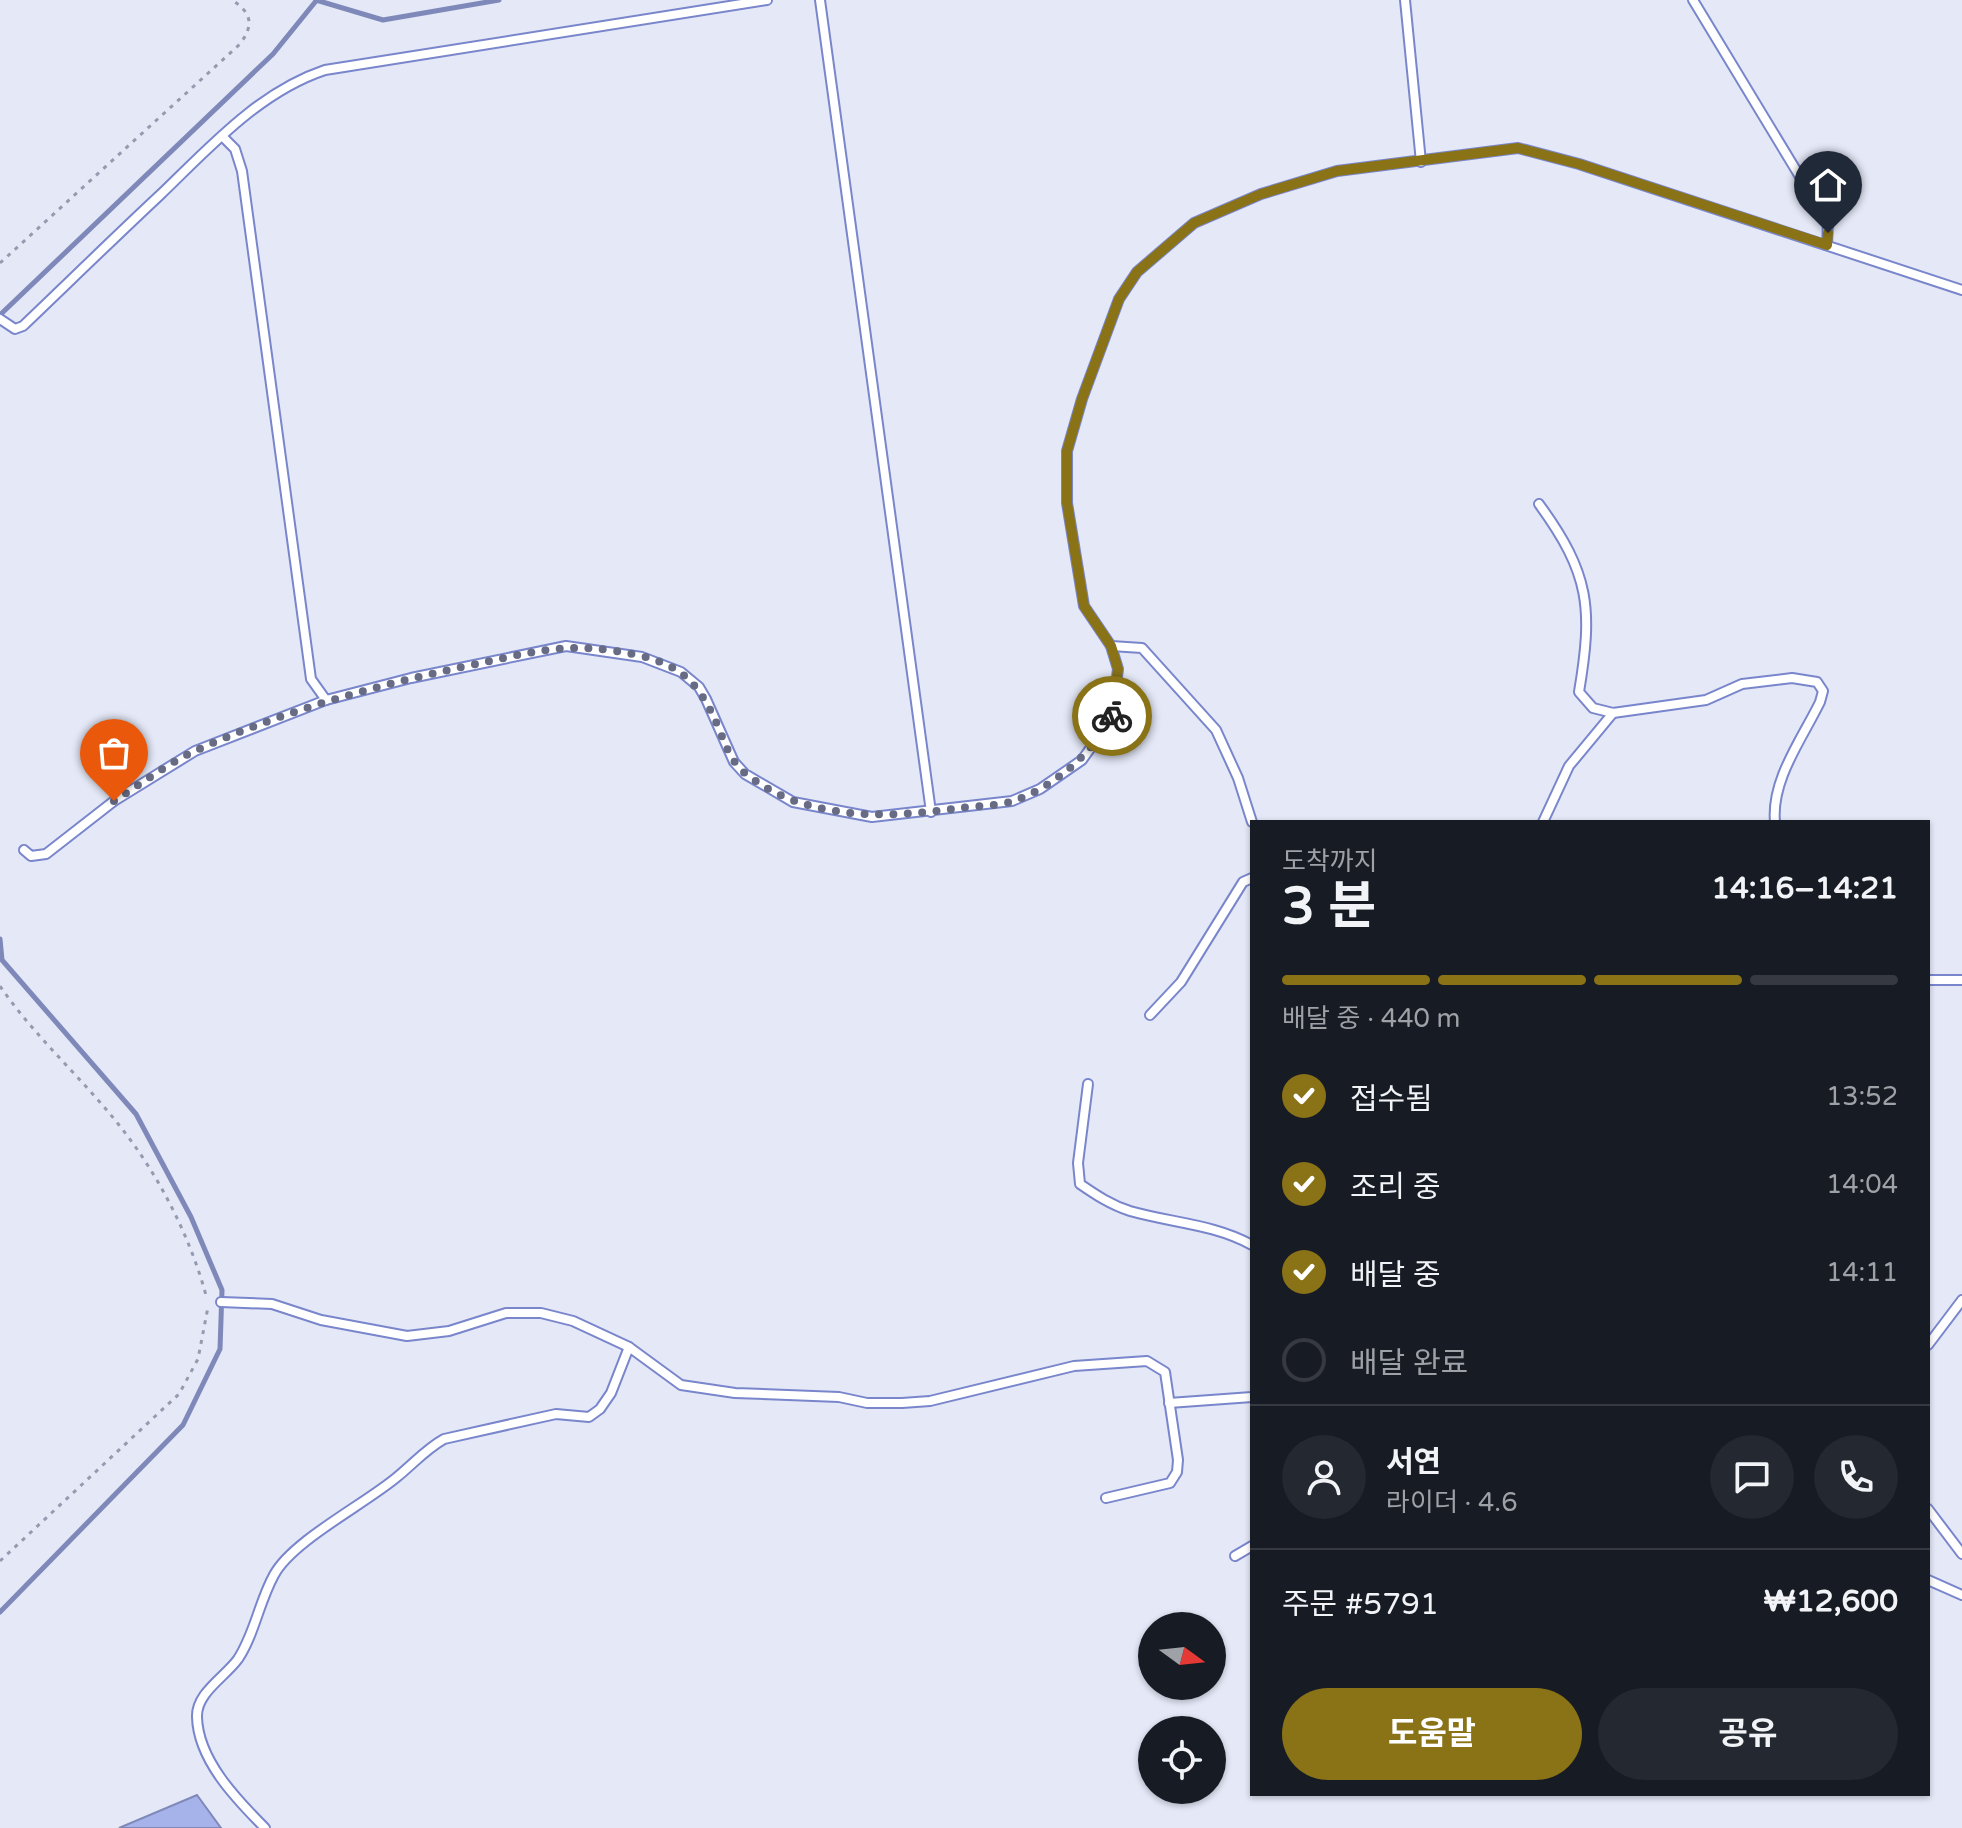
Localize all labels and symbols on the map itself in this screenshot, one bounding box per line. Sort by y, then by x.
pin [1794,151,1862,233]
courier [1072,676,1152,756]
pin [80,719,148,801]
north arrow [1138,1612,1226,1700]

